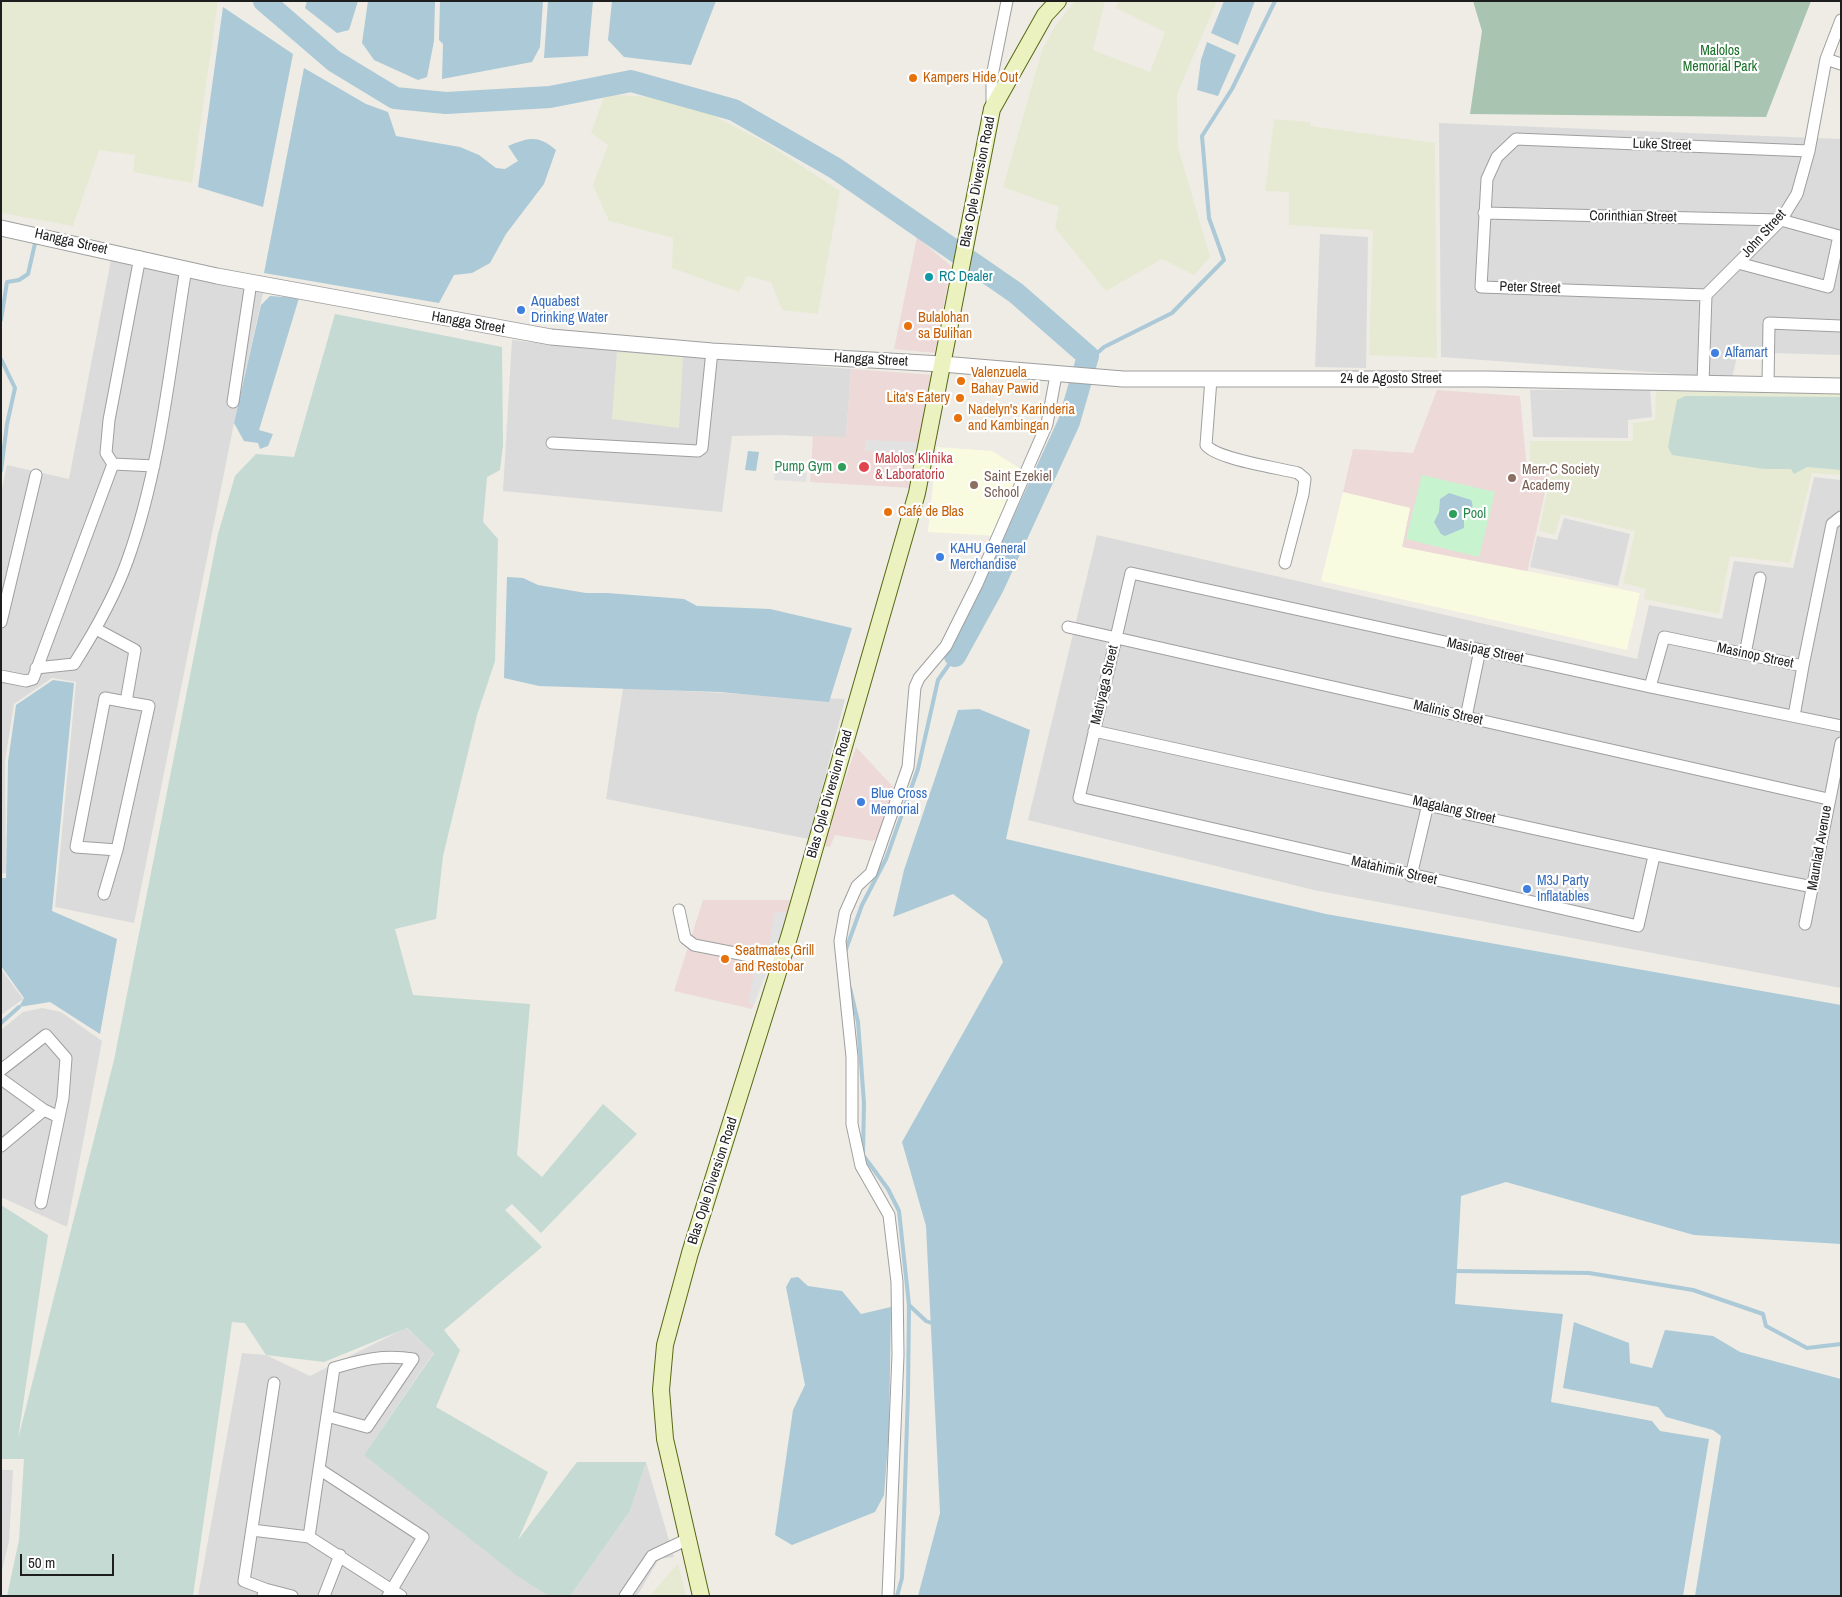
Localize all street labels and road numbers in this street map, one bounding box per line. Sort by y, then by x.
street label: Blas Ople Diversion Road [957,115,999,249]
street label: Luke Street [1632,136,1692,154]
street label: John Street [1738,207,1790,261]
street label: Corinthian Street [1589,208,1677,226]
street label: Hangga Street [33,225,109,259]
street label: Peter Street [1499,279,1561,297]
street label: Hangga Street [430,308,506,338]
street label: Hangga Street [834,350,908,370]
street label: 24 de Agosto Street [1340,371,1442,387]
street label: Masipag Street [1445,635,1525,667]
street label: Masinop Street [1715,640,1795,672]
street label: Matiyaga Street [1088,644,1122,726]
street label: Malinis Street [1412,697,1484,729]
street label: Blas Ople Diversion Road [804,728,856,860]
street label: Magalang Street [1411,792,1497,828]
street label: Maunlad Avenue [1804,804,1836,892]
street label: Matahimik Street [1350,853,1438,889]
street label: Blas Ople Diversion Road [685,1115,741,1247]

